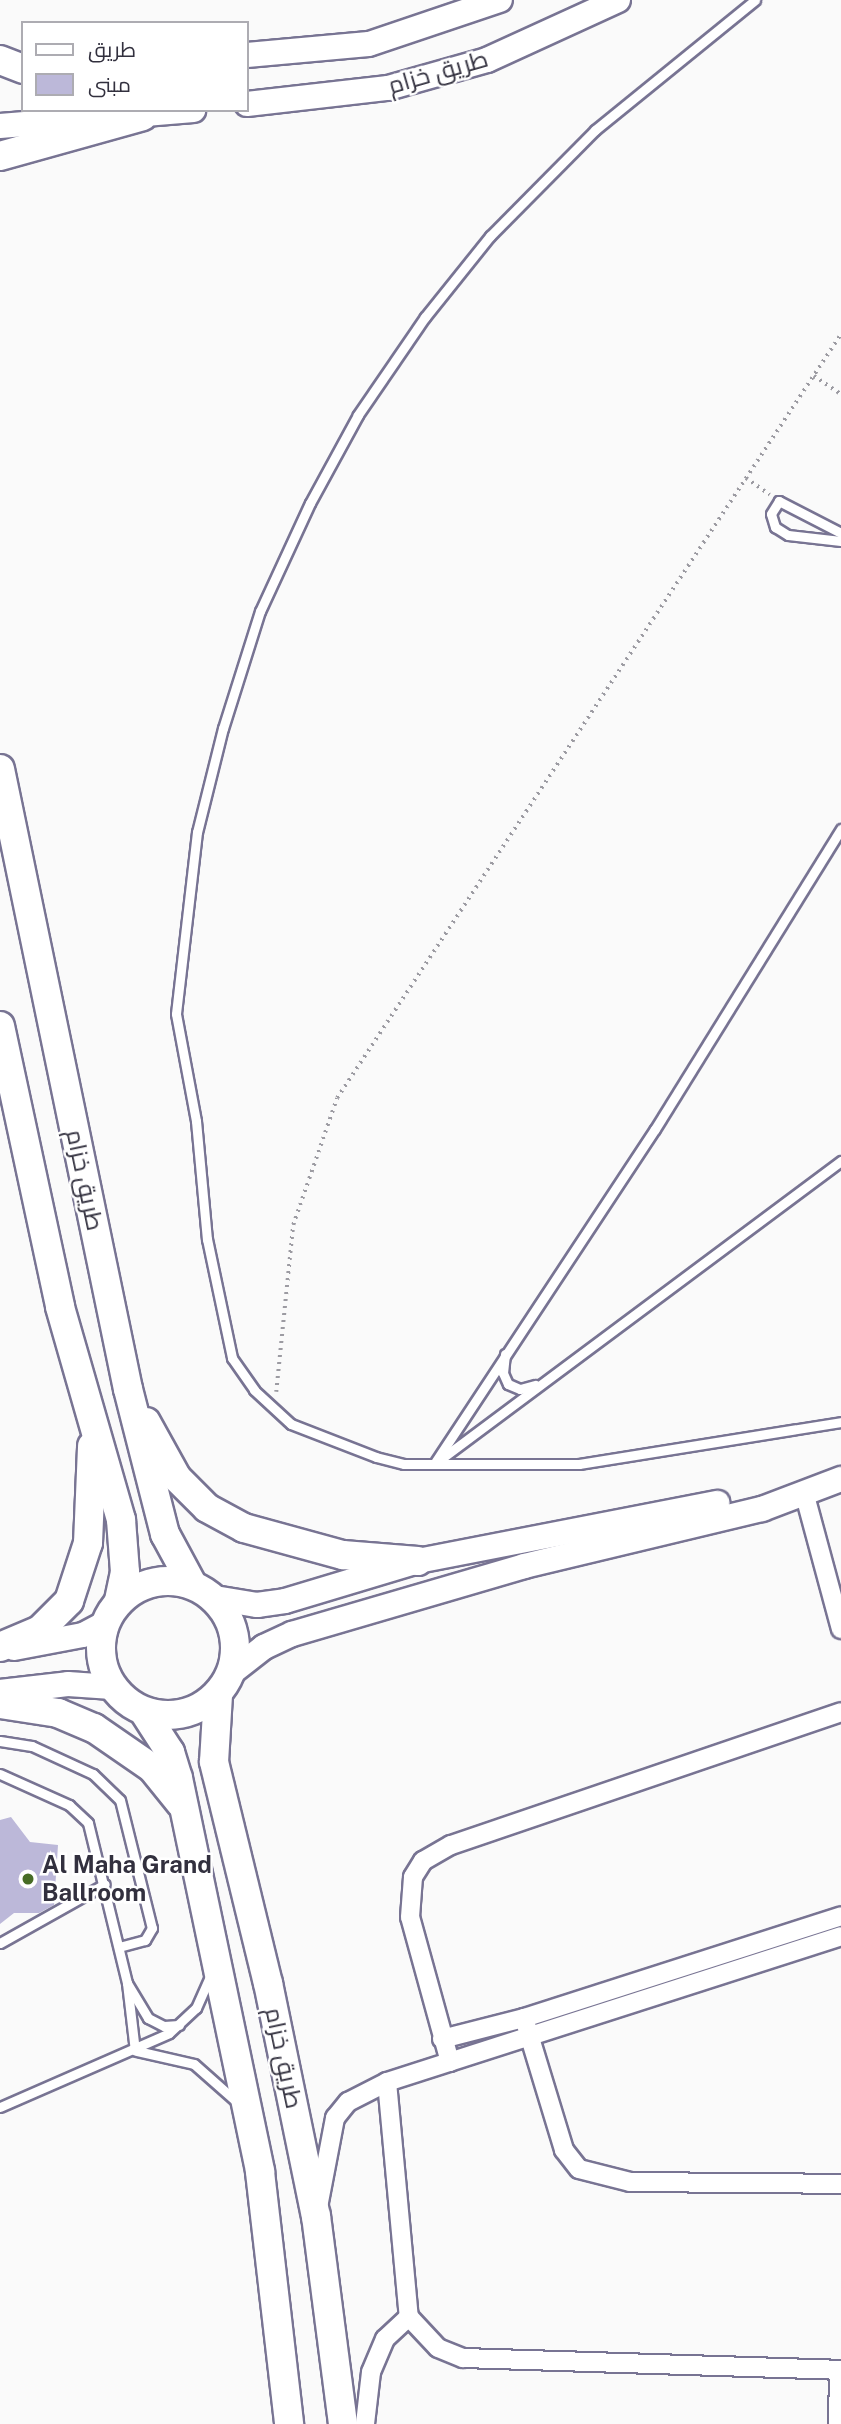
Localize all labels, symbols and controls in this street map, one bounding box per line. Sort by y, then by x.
legend [21,21,248,112]
text: طريق [88,37,136,62]
street label: طريق خزام [385,44,491,100]
text: مبنى [88,72,131,97]
street label: طريق خزام [60,1127,110,1233]
place label: Al Maha Grand Ballroom [42,1851,212,1907]
marker: Al Maha Grand Ballroom [20,1871,36,1887]
street label: طريق خزام [259,2005,309,2111]

